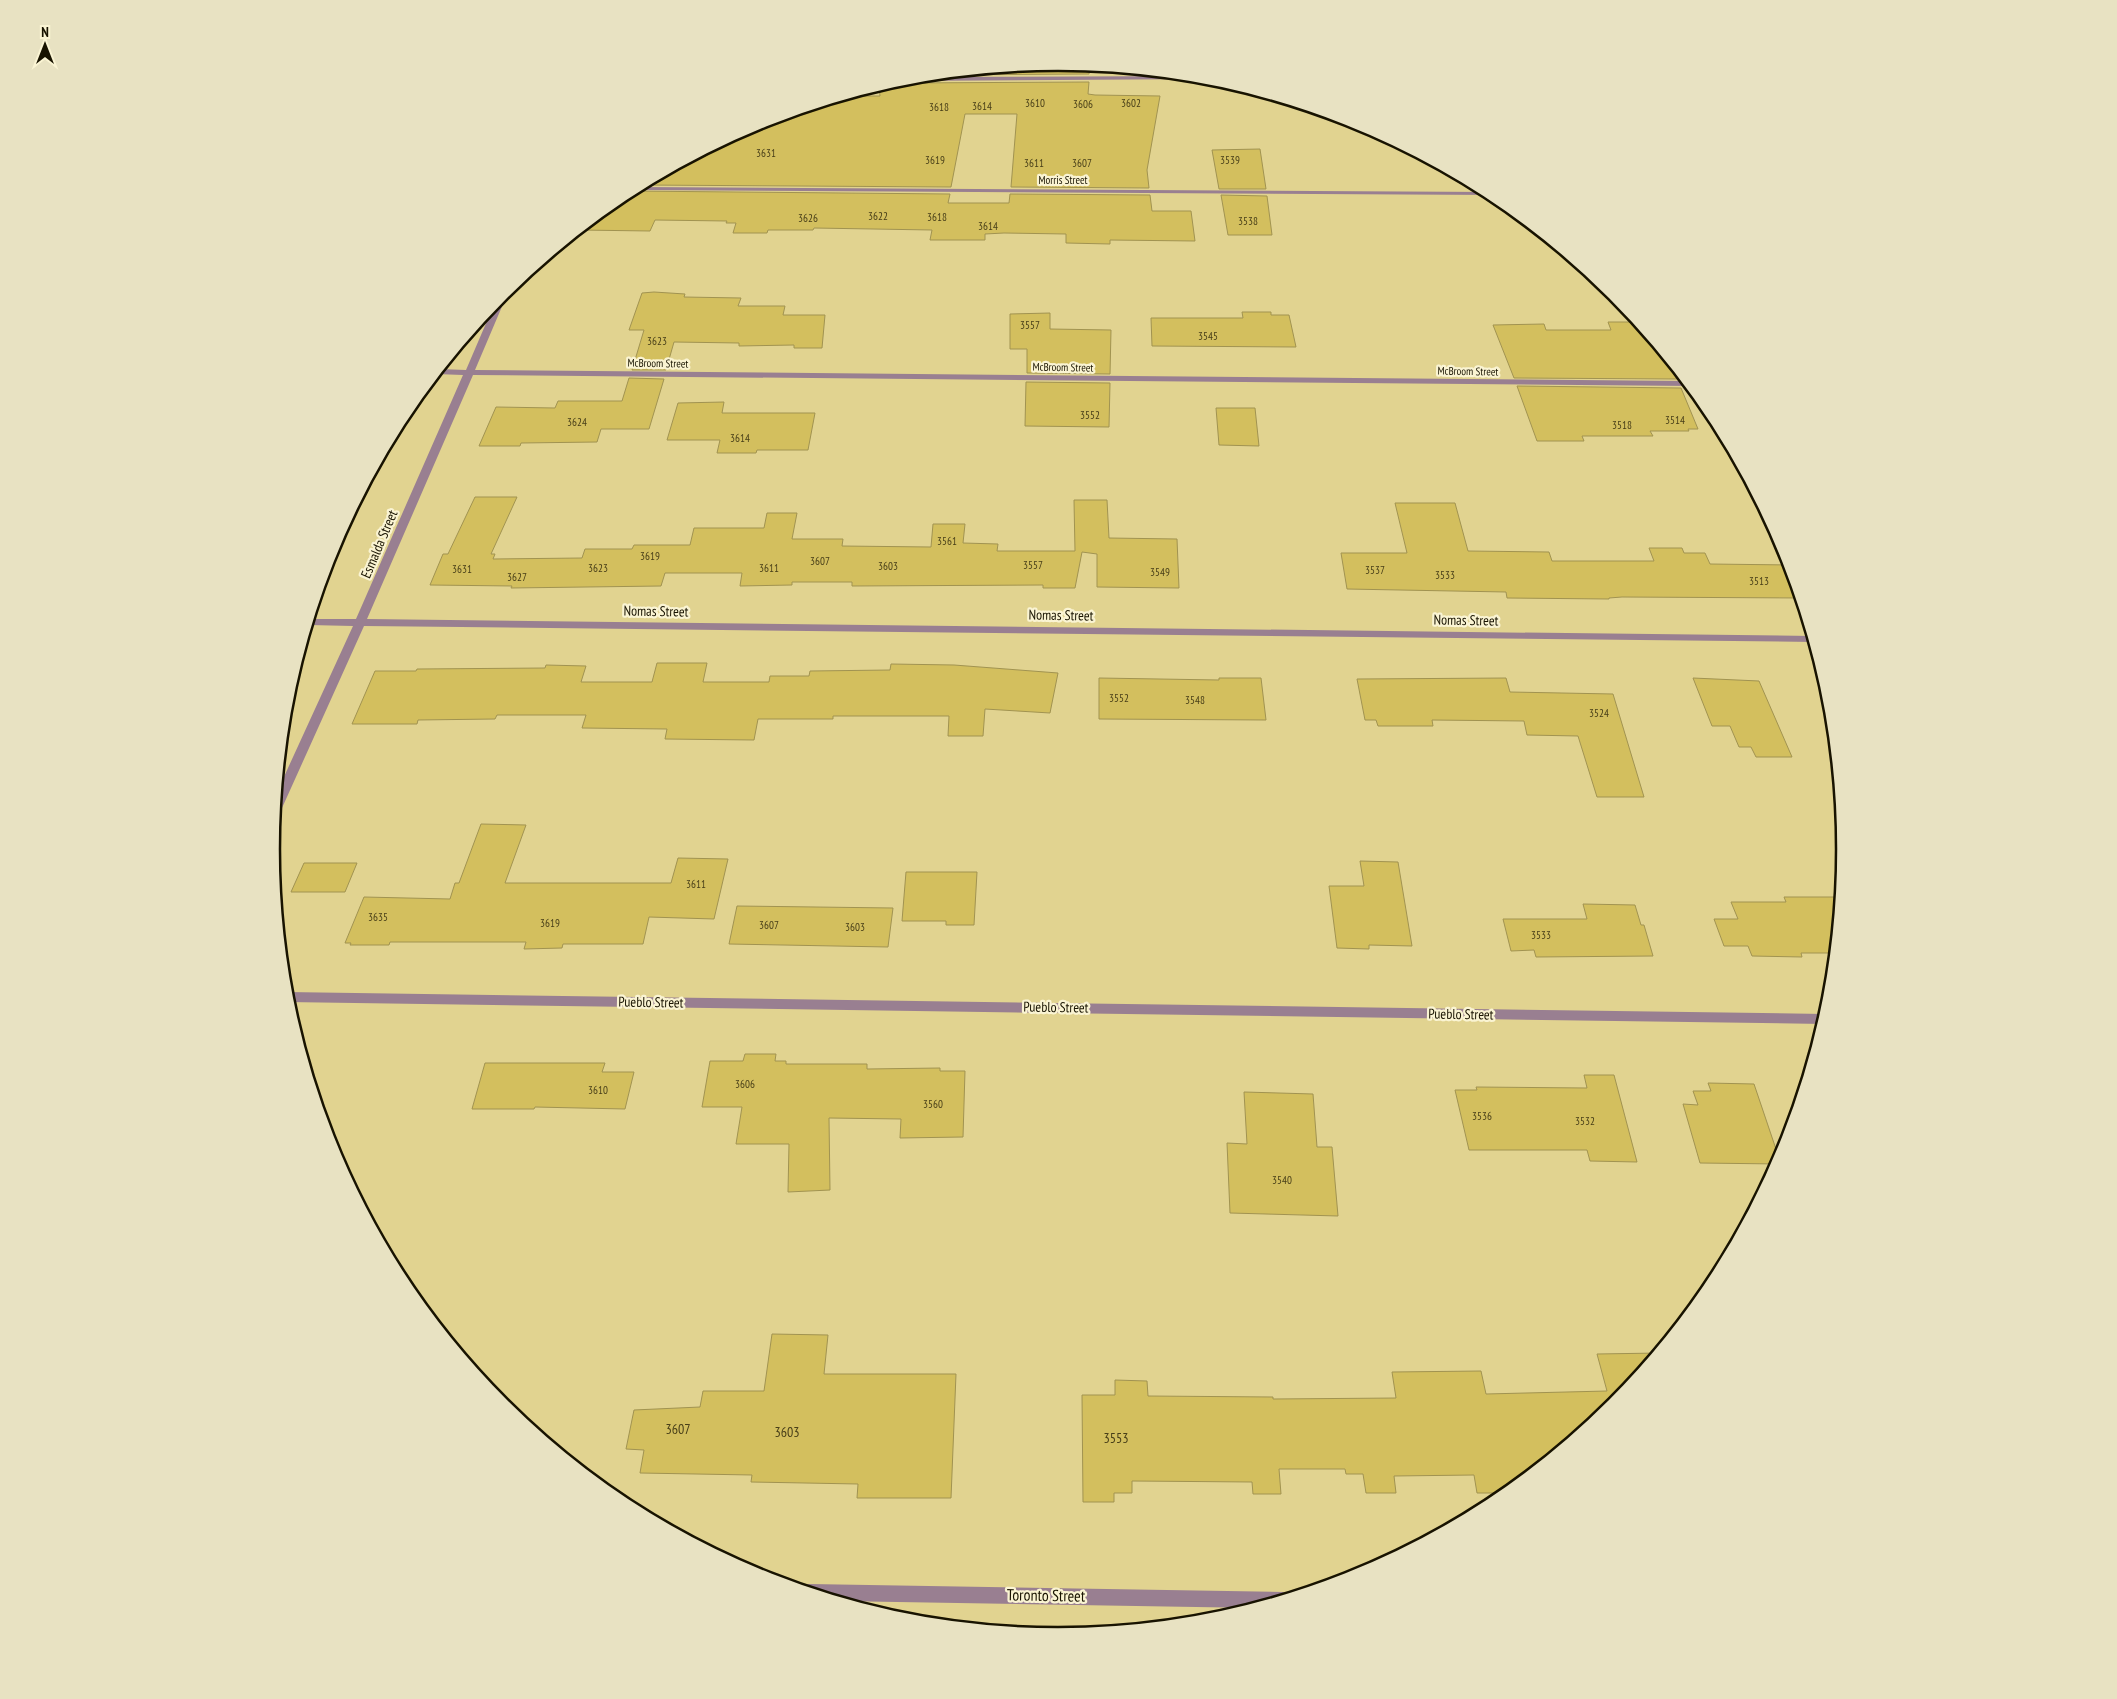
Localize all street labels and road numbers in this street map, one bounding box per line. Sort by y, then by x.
street label: Morris Street [1039,173,1088,187]
street label: McBroom Street [627,355,689,371]
street label: McBroom Street [1032,359,1094,375]
street label: McBroom Street [1437,363,1499,379]
street label: Esmalda Street [357,507,401,581]
street label: Nomas Street [623,601,689,621]
street label: Nomas Street [1028,605,1094,625]
street label: Nomas Street [1433,610,1499,630]
street label: Pueblo Street [618,992,684,1012]
street label: Pueblo Street [1023,997,1089,1017]
street label: Pueblo Street [1428,1004,1494,1024]
street label: Toronto Street [1007,1584,1086,1606]

